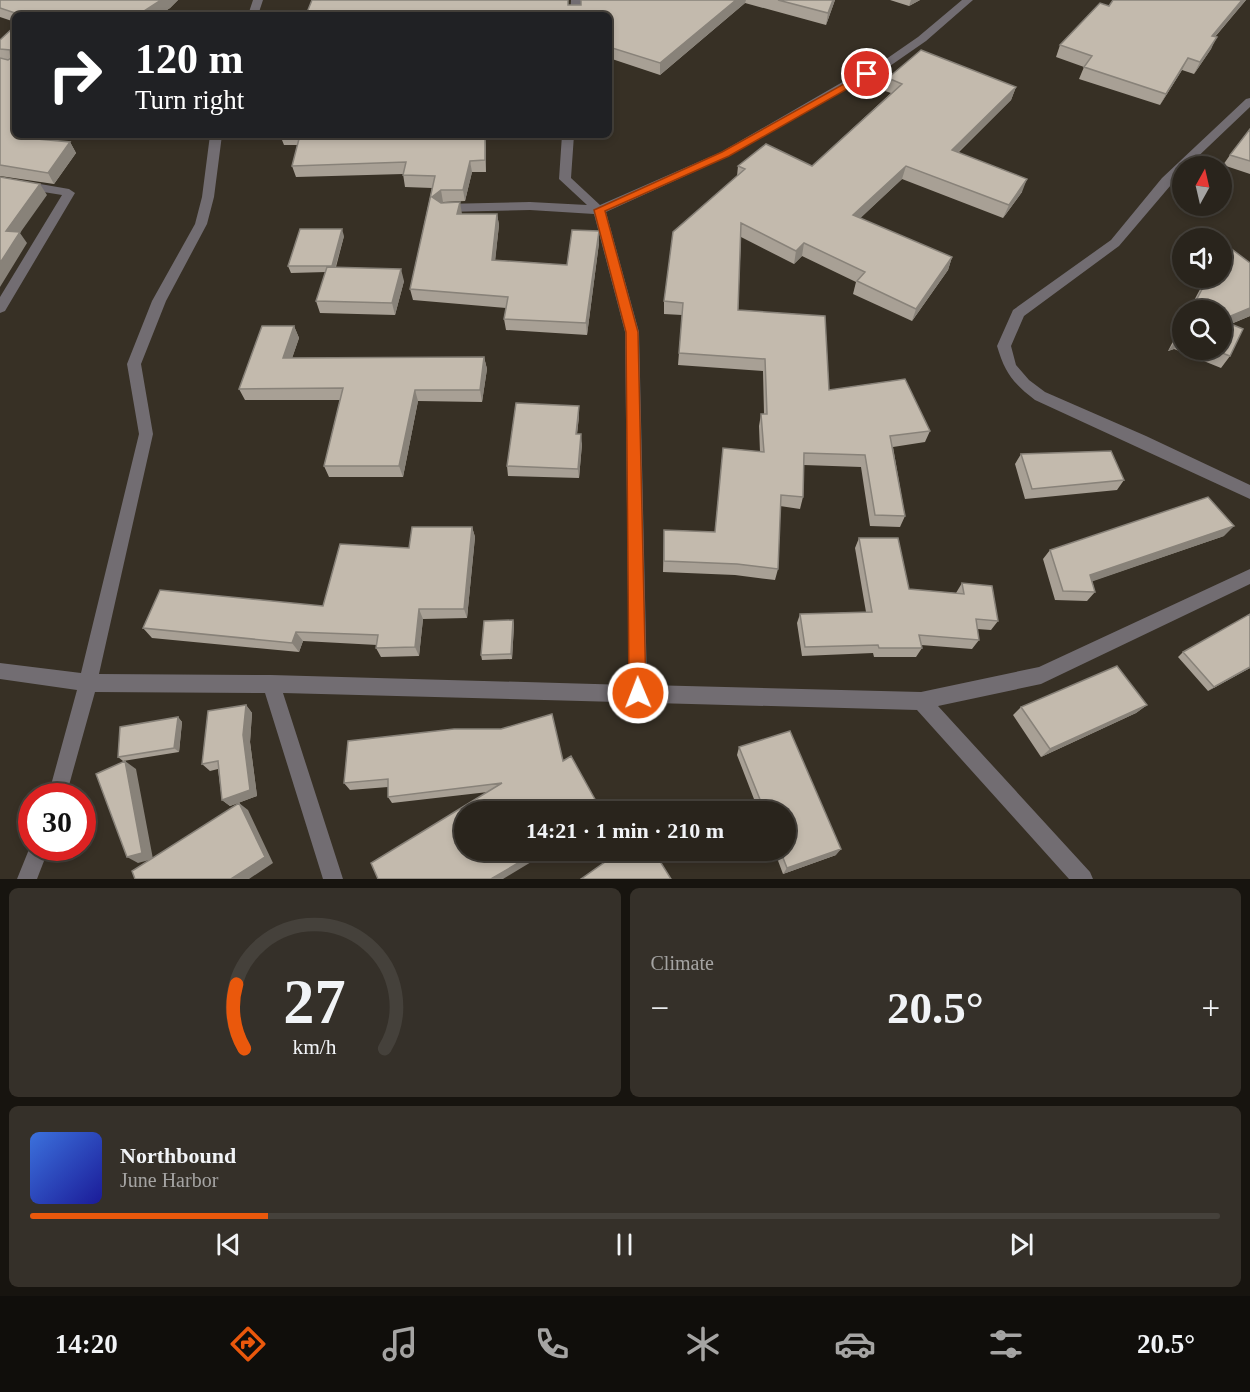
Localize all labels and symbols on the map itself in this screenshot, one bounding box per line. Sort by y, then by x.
pin [841,48,892,99]
north arrow [1172,156,1232,216]
position arrow [606,661,670,725]
speed limit sign: 30 [18,783,96,861]

